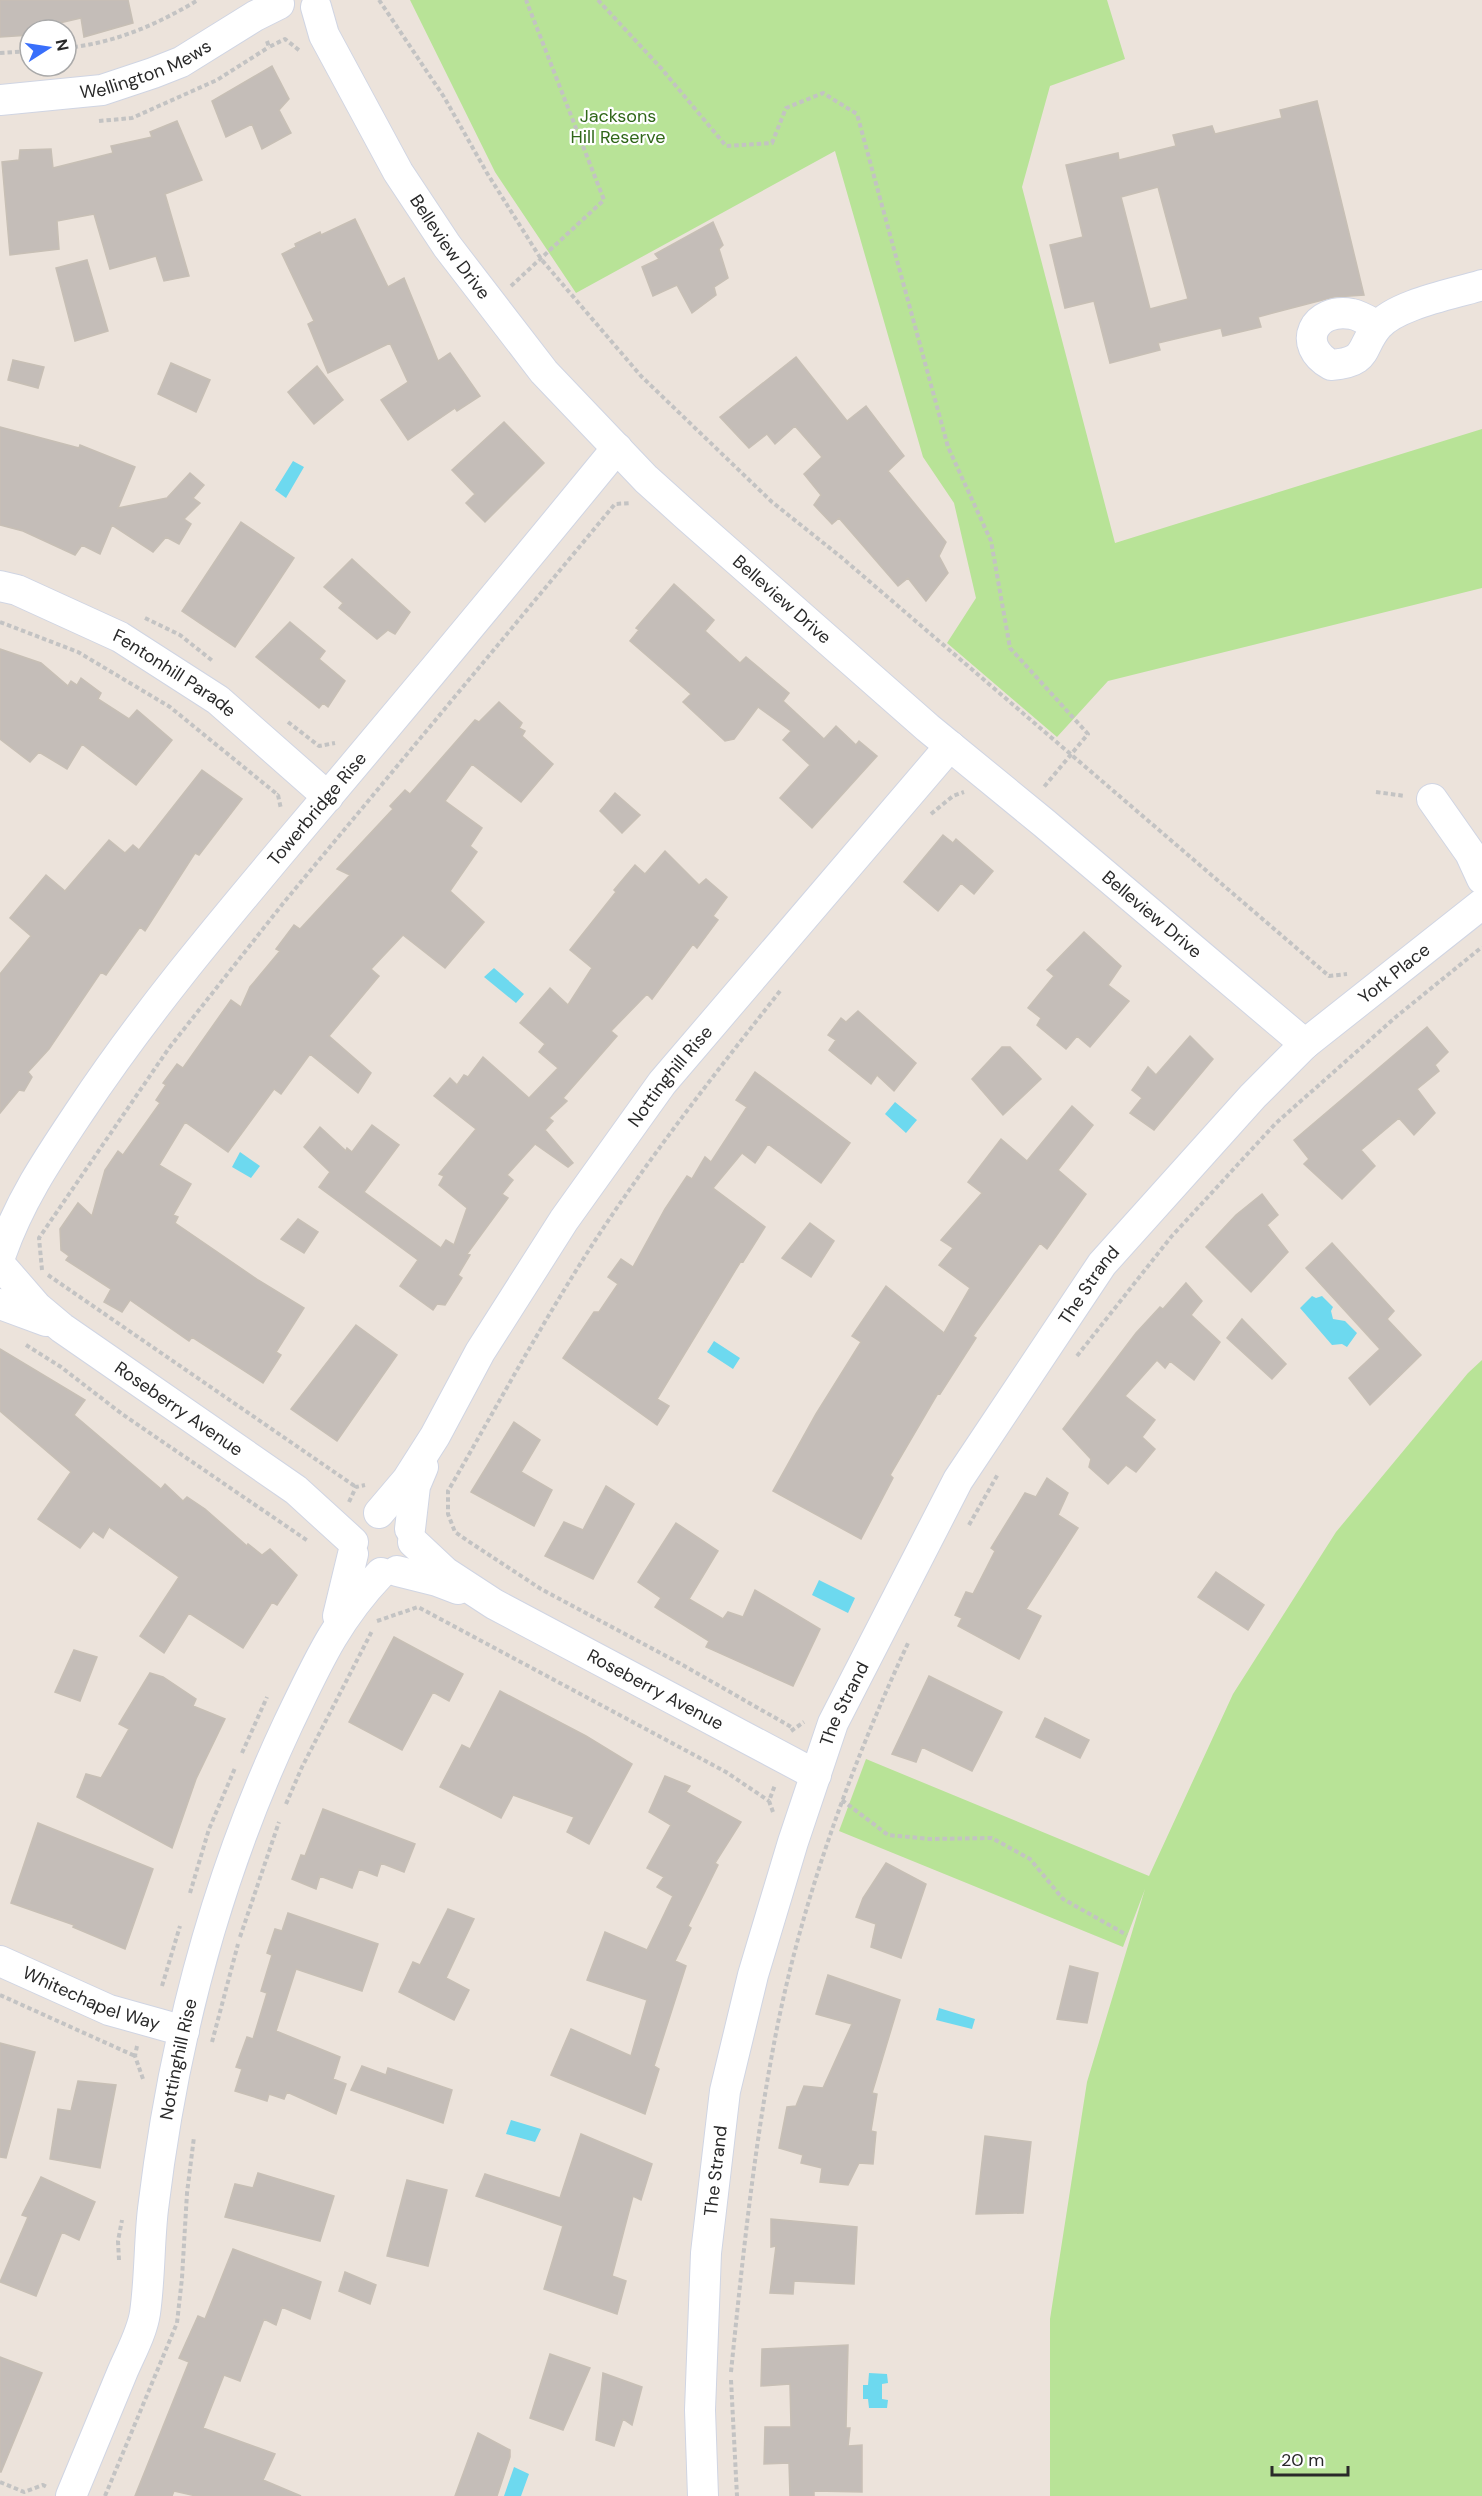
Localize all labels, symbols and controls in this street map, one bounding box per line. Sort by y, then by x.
north arrow [18,18,78,78]
street label: Wellington Mews [78,34,216,104]
text: N [51,37,74,53]
park label: Jacksons Hill Reserve [571,104,665,149]
street label: Belleview Drive [404,190,496,304]
street label: Belleview Drive [727,550,836,649]
street label: Fentonhill Parade [109,624,241,722]
street label: Towerbridge Rise [262,747,372,871]
street label: Belleview Drive [1097,865,1207,964]
street label: York Place [1353,938,1435,1009]
street label: Nottinghill Rise [622,1020,718,1132]
street label: The Strand [1053,1241,1125,1329]
street label: Roseberry Avenue [110,1356,248,1462]
street label: Roseberry Avenue [583,1644,728,1736]
street label: The Strand [814,1657,875,1749]
street label: Whitechapel Way [19,1961,163,2036]
street label: Nottinghill Rise [154,1996,203,2122]
street label: The Strand [698,2124,733,2217]
scale bar [1272,2439,1348,2477]
text: 20 m [1281,2448,1324,2472]

